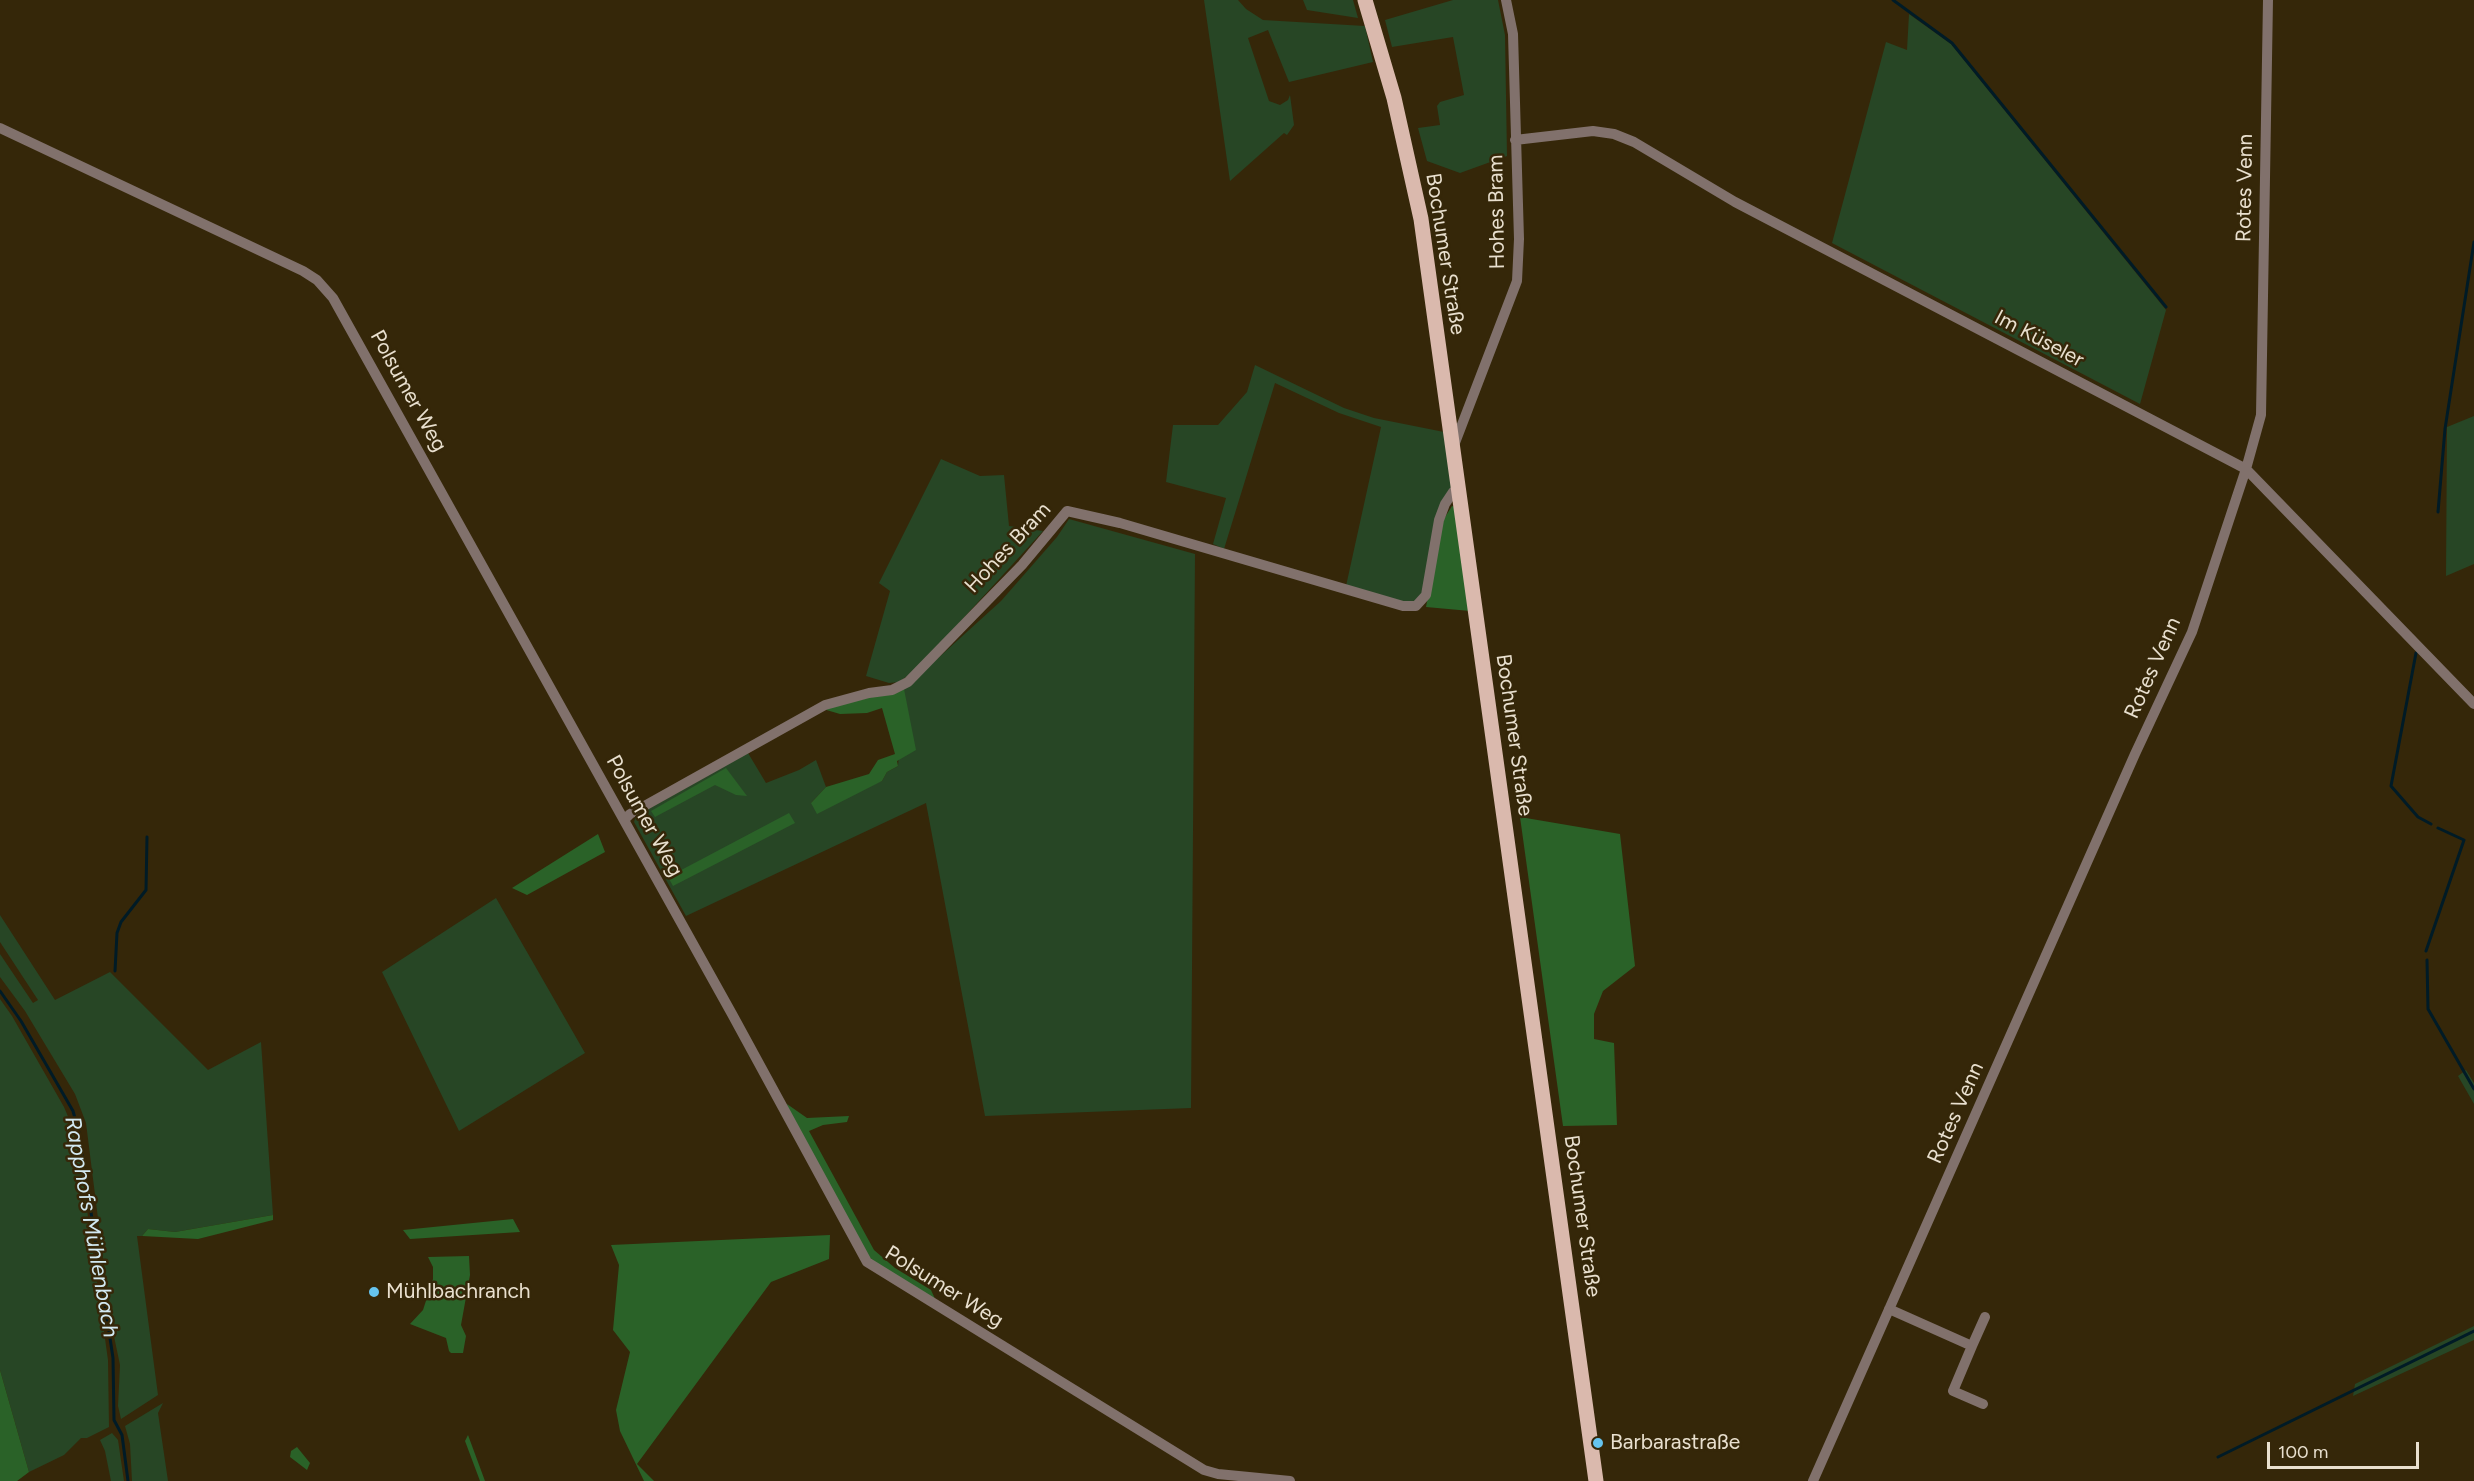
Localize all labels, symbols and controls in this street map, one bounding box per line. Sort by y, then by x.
street label: Rotes Venn [2231,134,2259,242]
street label: Hohes Bram [1483,154,1511,270]
street label: Bochumer Straße [1420,171,1470,337]
street label: Im Küseler [1990,305,2088,373]
street label: Polsumer Weg [364,326,452,456]
street label: Hohes Bram [960,497,1056,599]
street label: Rotes Venn [2119,613,2187,723]
street label: Bochumer Straße [1490,652,1538,818]
street label: Polsumer Weg [600,751,688,881]
street label: Rotes Venn [1922,1058,1990,1168]
water label: Rapphofs Mühlenbach [59,1114,123,1340]
street label: Bochumer Straße [1558,1133,1606,1299]
street label: Polsumer Weg [880,1241,1008,1333]
place label: Mühlbachranch [386,1279,531,1305]
marker: Mühlbachranch [367,1285,381,1299]
place label: Barbarastraße [1610,1430,1740,1456]
scale bar [2270,1430,2422,1468]
marker: Barbarastraße [1591,1436,1605,1450]
text: 100 m [2278,1441,2328,1463]

